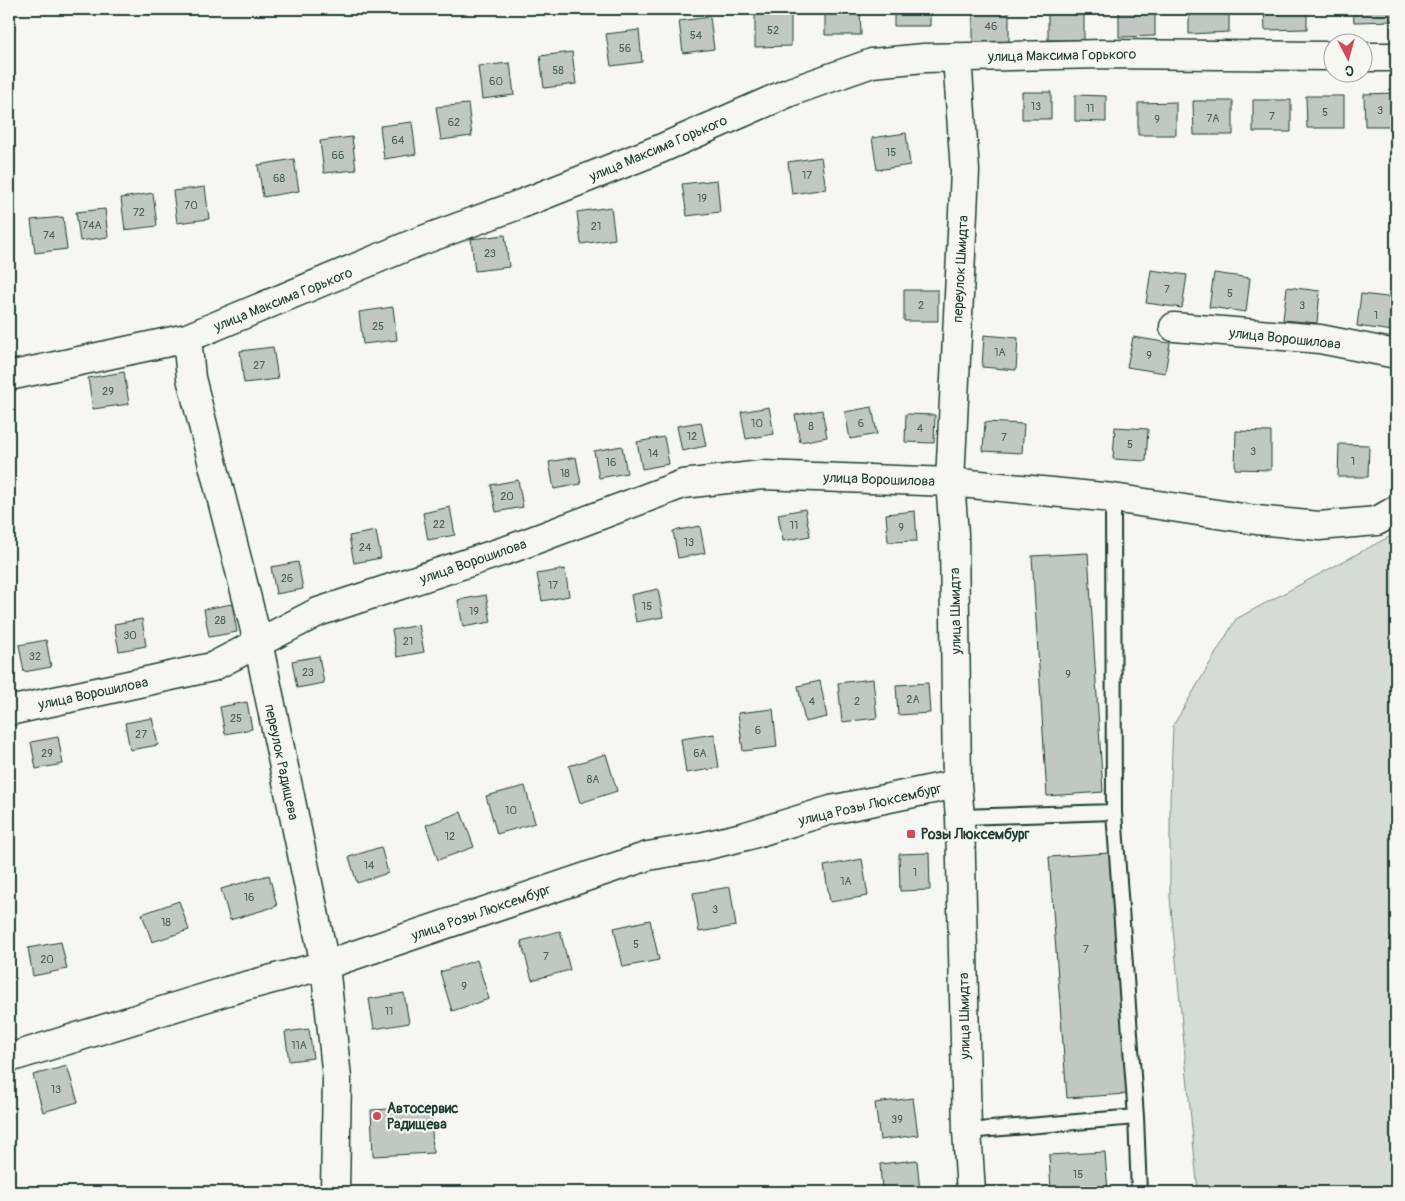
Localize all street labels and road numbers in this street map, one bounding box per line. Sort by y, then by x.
street label: улица Максима Горького [987,46,1137,65]
street label: улица Максима Горького [586,112,730,186]
street label: переулок Шмидта [949,215,972,323]
street label: улица Максима Горького [210,264,355,335]
street label: улица Ворошилова [1227,324,1341,353]
street label: улица Ворошилова [822,469,935,490]
street label: улица Ворошилова [417,535,529,588]
street label: улица Шмидта [946,567,965,656]
street label: улица Ворошилова [36,674,150,714]
street label: переулок Радищева [261,702,302,822]
street label: улица Розы Люксембург [796,780,944,829]
street label: улица Розы Люксембург [408,881,553,945]
street label: улица Шмидта [955,972,974,1061]

